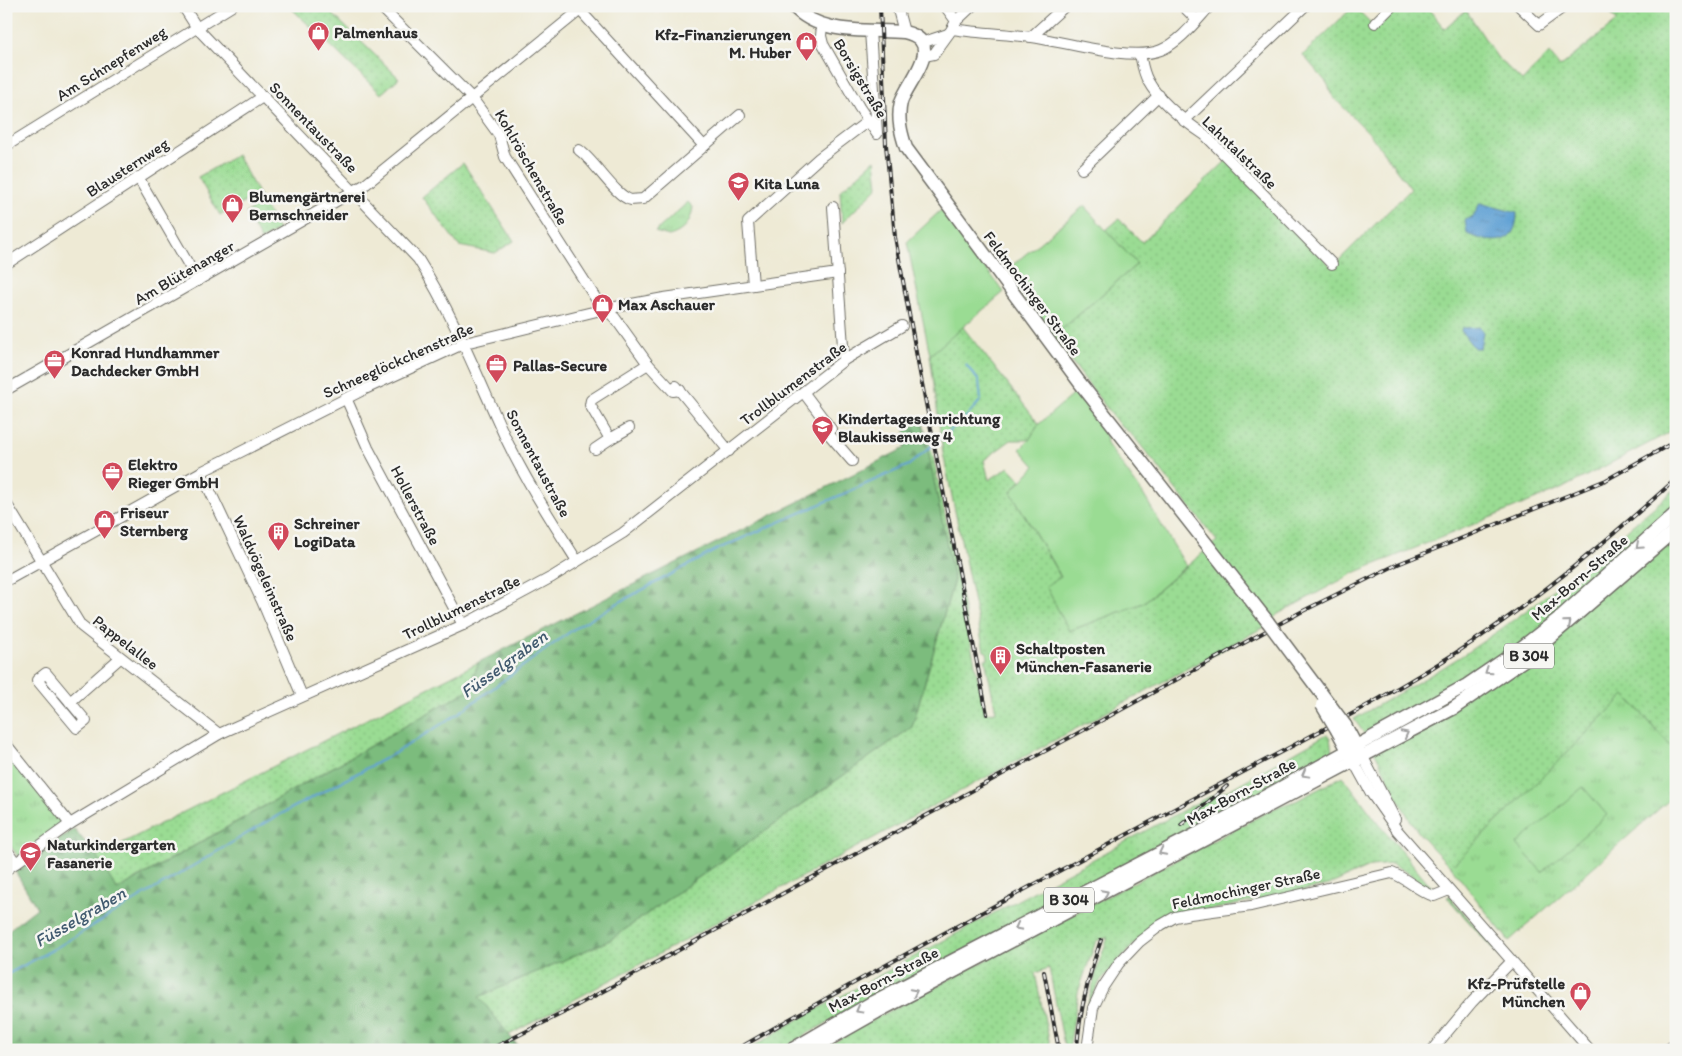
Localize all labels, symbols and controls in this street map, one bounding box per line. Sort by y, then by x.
shop icon: Palmenhaus [306,20,330,51]
street label: Am Schnepfenweg [53,22,170,105]
place label: Palmenhaus [334,23,418,42]
place label: Kfz-Finanzierungen M. Huber [655,25,792,62]
shop icon: Kfz-Finanzierungen M. Huber [795,31,819,62]
street label: Borsigstraße [829,35,892,122]
street label: Sonnentaustraße [265,78,362,177]
street label: Kohlröschenstraße [491,106,573,229]
street label: Lahntalstraße [1198,112,1281,193]
street label: Blausternweg [83,133,173,201]
school or university icon: Kita Luna [726,171,750,202]
place label: Kita Luna [754,174,820,193]
place label: Blumengärtnerei Bernschneider [249,187,365,224]
shop icon: Blumengärtnerei Bernschneider [221,193,245,224]
street label: Feldmochinger Straße [980,227,1086,360]
street label: Am Blütenanger [131,236,238,309]
shop icon: Max Aschauer [590,292,614,323]
place label: Max Aschauer [618,295,716,314]
street label: Schneeglöckchenstraße [320,319,477,402]
street label: Trollblumenstraße [736,337,850,430]
place label: Konrad Hundhammer Dachdecker GmbH [71,343,220,380]
office icon: Konrad Hundhammer Dachdecker GmbH [43,349,67,380]
office icon: Pallas-Secure [485,353,509,384]
place label: Pallas-Secure [513,356,608,375]
street label: Sonnentaustraße [502,406,575,521]
place label: Kindertageseinrichtung Blaukissenweg 4 [838,409,1001,447]
school or university icon: Kindertageseinrichtung Blaukissenweg 4 [810,415,834,446]
place label: Elektro Rieger GmbH [128,455,219,493]
office icon: Elektro Rieger GmbH [100,461,124,492]
street label: Hollerstraße [387,462,444,548]
place label: Friseur Sternberg [120,503,189,541]
shop icon: Friseur Sternberg [92,509,116,540]
street label: Waldvögeleinstraße [229,512,302,645]
place label: Schreiner LogiData [294,514,361,552]
building icon: Schreiner LogiData [266,520,290,551]
street label: Max-Born-Straße [1527,530,1632,625]
one-way arrow [1636,540,1645,549]
street label: Trollblumenstraße [399,571,523,644]
street label: Pappelallee [89,611,162,674]
one-way arrow [1563,620,1572,629]
water label: Füsselgraben [456,625,552,703]
place label: Schaltposten München-Fasanerie [1016,639,1152,676]
road number: B 304 [1504,644,1554,668]
building icon: Schaltposten München-Fasanerie [988,645,1012,676]
one-way arrow [1484,665,1493,675]
one-way arrow [1400,730,1409,740]
street label: Max-Born-Straße [1183,754,1299,829]
one-way arrow [1301,768,1310,778]
place label: Naturkindergarten Fasanerie [47,835,177,872]
school or university icon: Naturkindergarten Fasanerie [19,841,43,872]
one-way arrow [1159,846,1168,856]
street label: Feldmochinger Straße [1170,863,1322,913]
water label: Füsselgraben [30,882,130,952]
road number: B 304 [1044,888,1094,912]
one-way arrow [1100,889,1109,899]
one-way arrow [1014,921,1023,931]
street label: Max-Born-Straße [825,942,941,1016]
place label: Kfz-Prüfstelle München [1468,974,1566,1011]
shop icon: Kfz-Prüfstelle München [1569,980,1593,1011]
one-way arrow [909,988,918,998]
one-way arrow [855,1004,864,1014]

